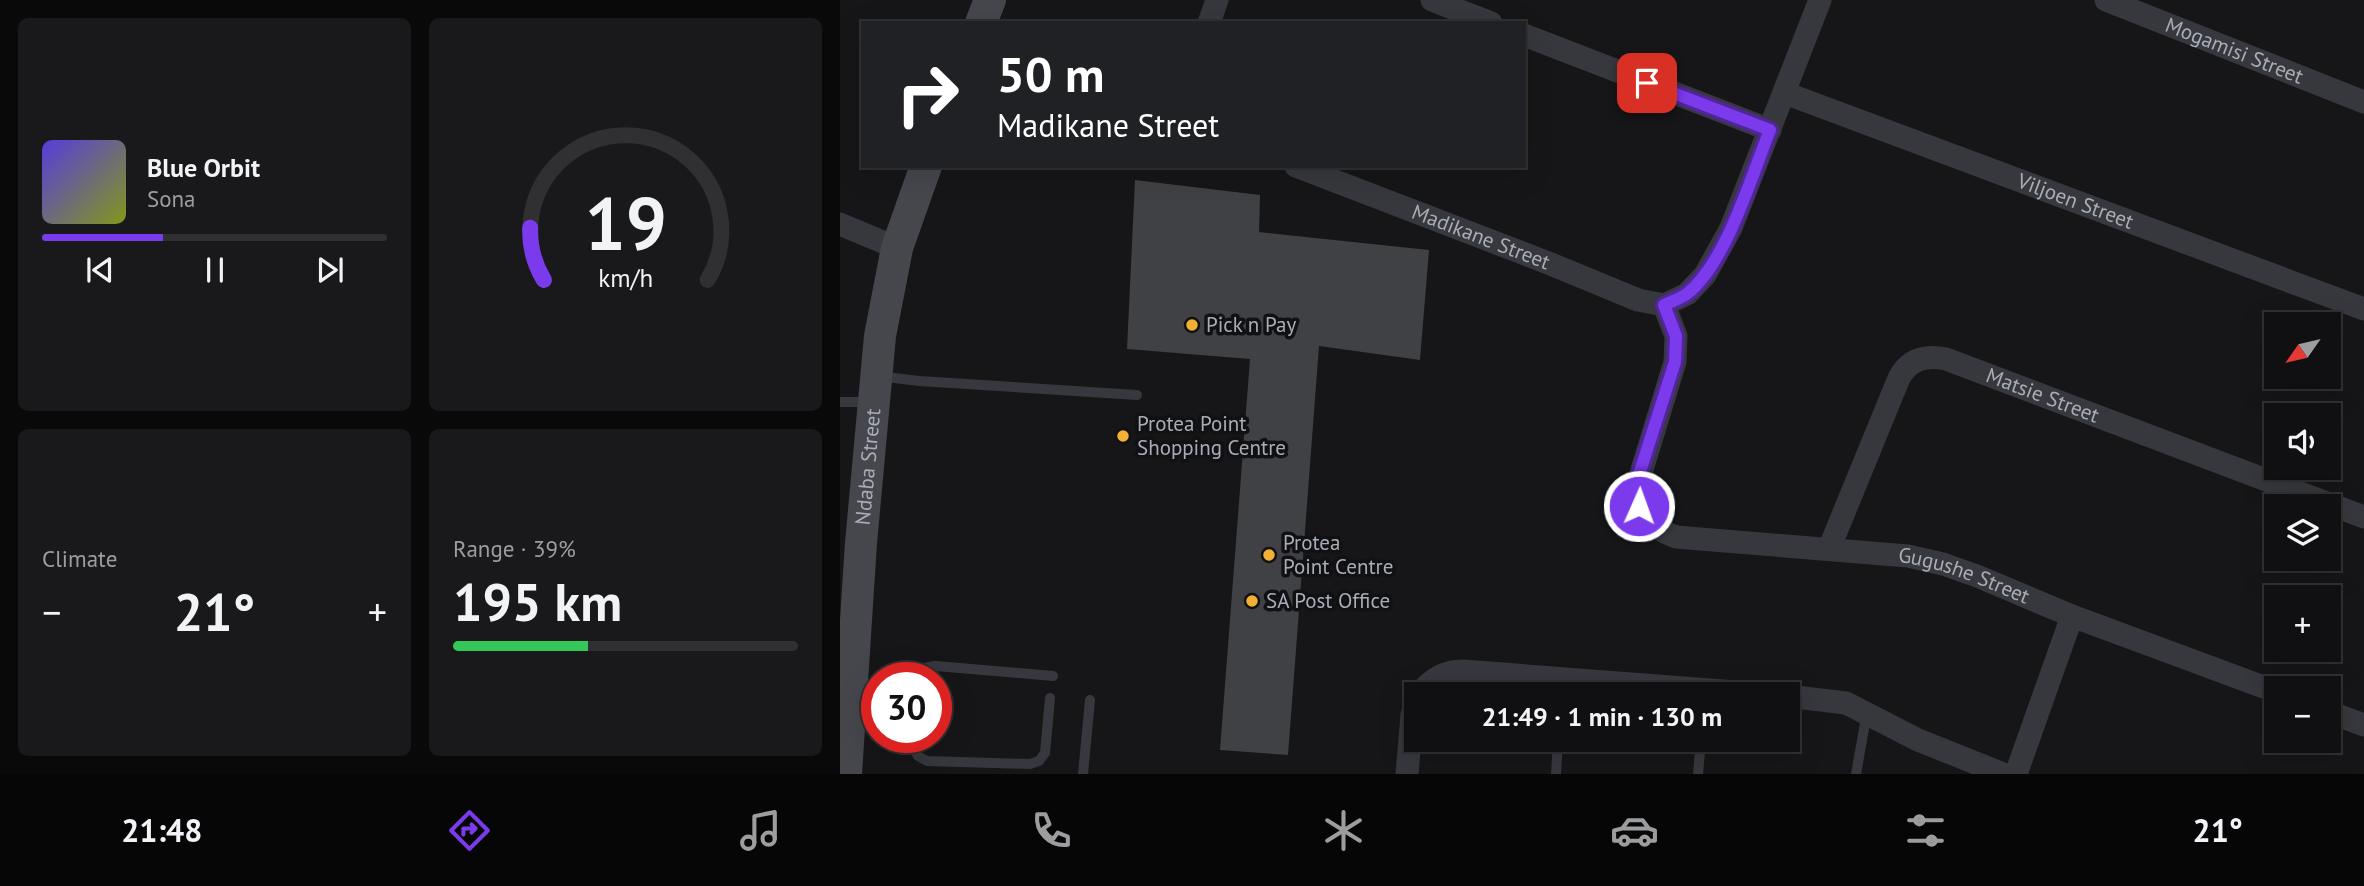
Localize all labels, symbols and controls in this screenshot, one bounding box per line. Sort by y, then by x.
street label: Mogamisi Street [2162,11,2307,90]
text: 50 m [997,42,1104,106]
icon: right [882,49,973,140]
pin [1617,53,1677,113]
icon: arrive [1628,64,1666,102]
text: Madikane Street [997,104,1219,146]
text: Blue Orbit [147,151,260,184]
street label: Viljoen Street [2013,167,2138,235]
text: 19 [584,177,667,271]
text: Sona [147,184,196,213]
street label: Madikane Street [1408,198,1554,275]
icon: previous [81,251,119,289]
icon: pause [196,251,234,289]
icon: next [311,251,349,289]
text: km/h [598,262,653,294]
place label: Pick n Pay [1206,311,1296,338]
north arrow [2264,312,2342,388]
map controls [2264,312,2341,753]
marker: Pick n Pay [1184,317,1200,333]
street label: Matsie Street [1982,361,2103,429]
button: sound [2264,403,2341,480]
street label: Ndaba Street [849,407,886,526]
place label: Protea Point Shopping Centre [1137,410,1286,461]
marker: Protea Point Shopping Centre [1115,428,1131,444]
position arrow [1602,469,1676,543]
button: layers [2264,494,2341,571]
place label: Protea Point Centre [1283,529,1393,580]
text: Range · 39% [453,534,576,563]
street label: Gugushe Street [1898,541,2034,610]
text: Climate [42,544,117,573]
marker: Protea Point Centre [1261,547,1277,563]
text: 195 km [453,568,622,635]
text: 21° [174,578,255,645]
button: + [2264,585,2341,662]
text: − [42,587,61,636]
text: + [368,587,387,636]
place label: SA Post Office [1266,587,1390,614]
marker: SA Post Office [1244,593,1260,609]
speed limit sign: 30 [861,662,952,753]
button: − [2264,676,2341,753]
text: 21:49 · 1 min · 130 m [1482,700,1722,733]
icon: directions [445,806,494,855]
icon: music [736,806,785,855]
icon: phone [1027,806,1076,855]
icon: climate [1319,806,1368,855]
icon: car [1610,806,1659,855]
icon: filters [1901,806,1950,855]
text: 21:48 [121,809,202,851]
text: 21° [2193,809,2243,851]

